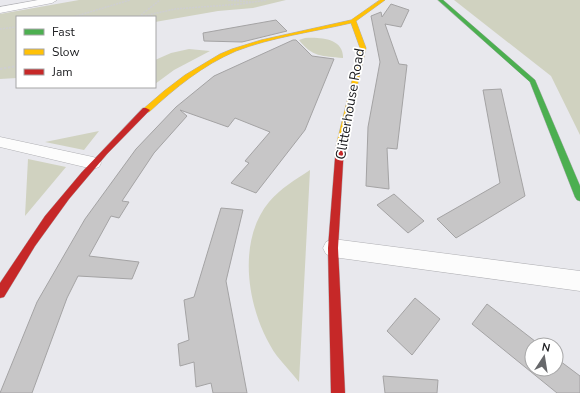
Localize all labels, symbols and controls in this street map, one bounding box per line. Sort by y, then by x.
legend [16,16,156,88]
text: Fast [52,24,75,40]
text: Slow [52,44,80,60]
street label: Clitterhouse Road [331,47,369,161]
text: Jam [51,64,73,80]
north arrow [524,337,564,377]
text: N [540,340,552,356]

